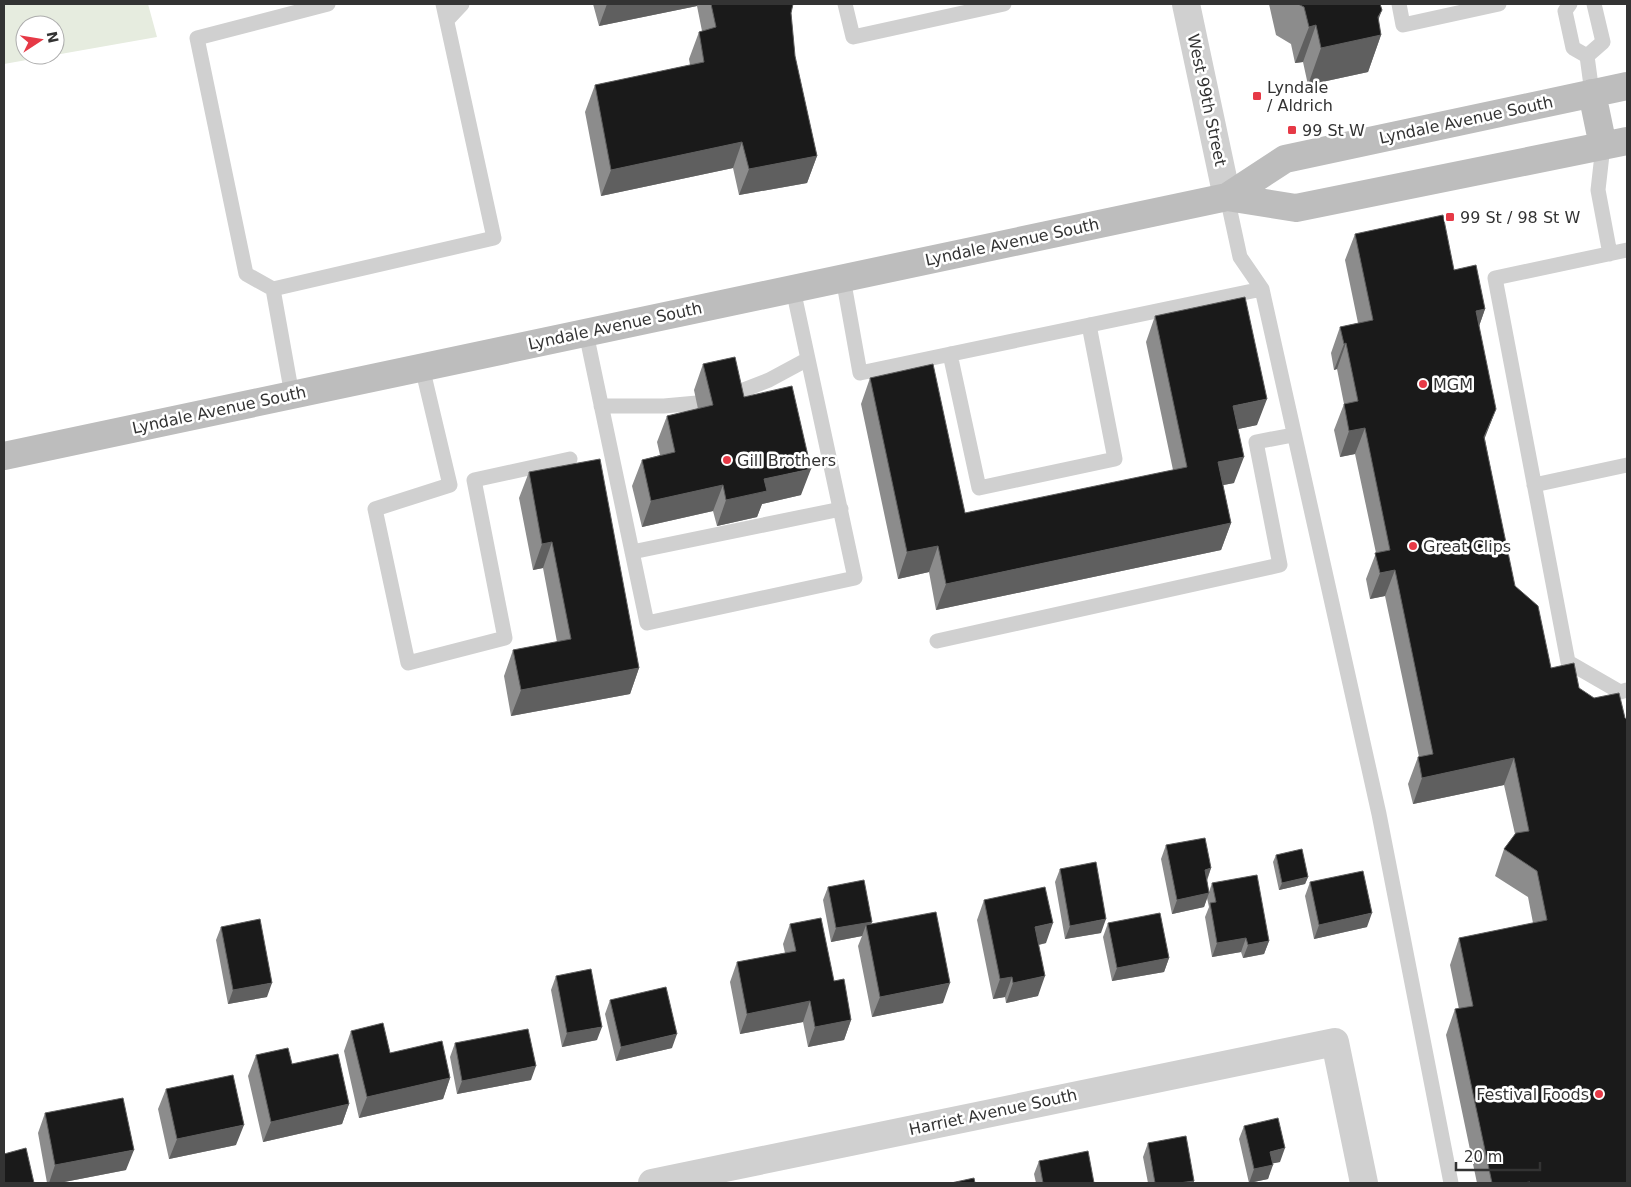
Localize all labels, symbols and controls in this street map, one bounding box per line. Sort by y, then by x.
north arrow [15,15,65,65]
text: N [44,30,62,45]
street label: West 99th Street [1184,32,1230,168]
place label: Lyndale / Aldrich [1267,78,1333,115]
marker: Lyndale / Aldrich [1251,90,1263,102]
street label: Lyndale Avenue South [1377,92,1555,148]
place label: 99 St W [1302,121,1365,140]
marker: 99 St W [1286,124,1298,136]
place label: 99 St / 98 St W [1460,208,1580,227]
marker: 99 St / 98 St W [1444,211,1456,223]
street label: Lyndale Avenue South [923,214,1101,270]
street label: Lyndale Avenue South [526,298,704,354]
place label: MGM [1433,375,1473,394]
marker: MGM [1417,378,1429,390]
street label: Lyndale Avenue South [130,382,308,438]
place label: Gill Brothers [737,451,836,470]
marker: Gill Brothers [721,454,733,466]
place label: Great Clips [1423,537,1511,556]
marker: Great Clips [1407,540,1419,552]
street label: Harriet Avenue South [907,1085,1079,1139]
place label: Festival Foods [1476,1085,1589,1104]
marker: Festival Foods [1593,1088,1605,1100]
scale bar [1456,1140,1540,1172]
text: 20 m [1464,1148,1502,1166]

